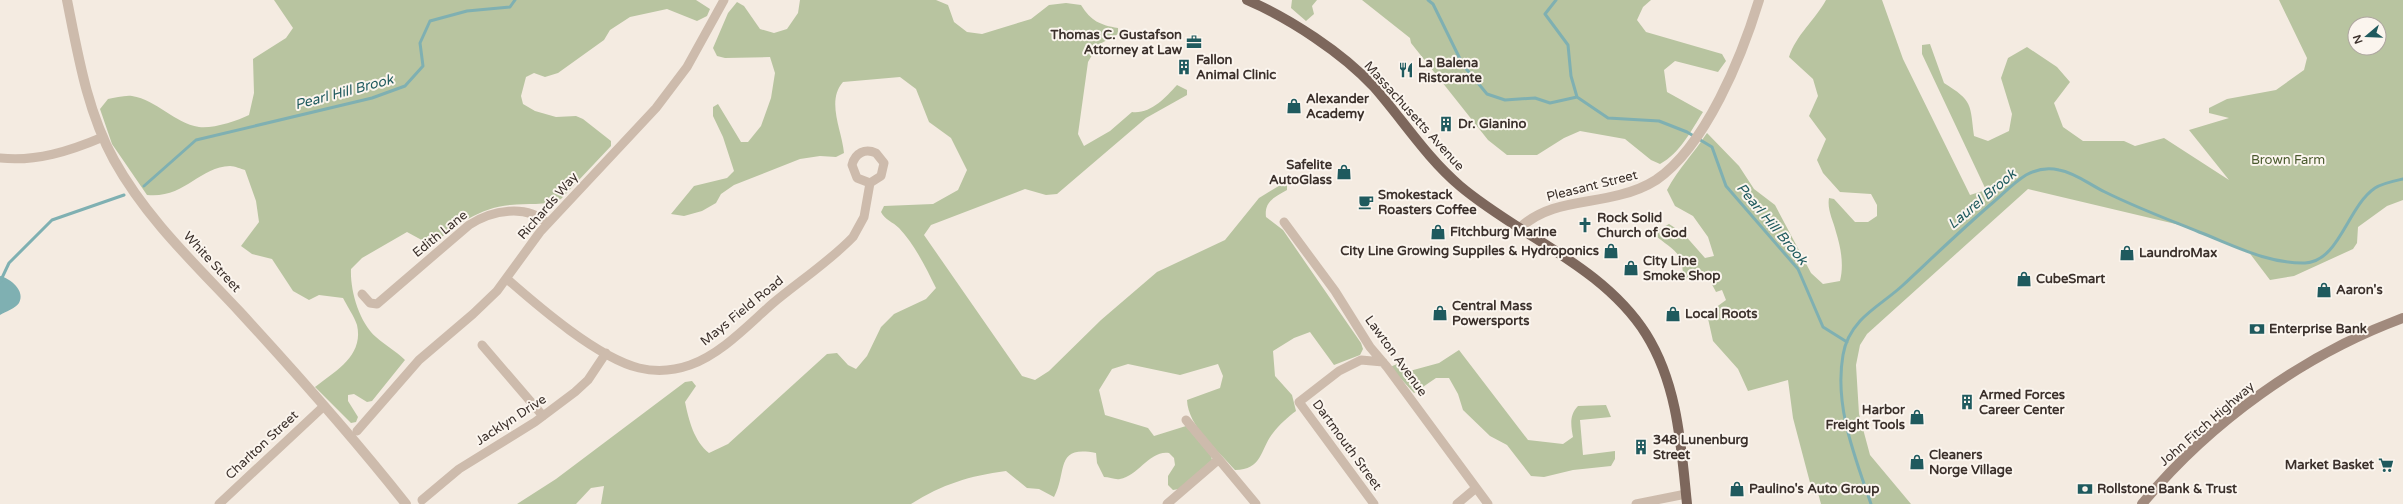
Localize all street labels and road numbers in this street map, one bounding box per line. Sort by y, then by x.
street label: Massachusetts Avenue [1361,58,1467,174]
street label: Pleasant Street [1545,167,1639,205]
street label: Richards Way [514,169,582,243]
street label: Edith Lane [409,207,471,261]
street label: White Street [180,228,244,296]
street label: Mays Field Road [697,273,787,349]
street label: Lawton Avenue [1361,313,1431,399]
street label: John Fitch Highway [2156,378,2258,470]
street label: Jacklyn Drive [473,391,549,449]
street label: Dartmouth Street [1309,397,1385,493]
street label: Charlton Street [222,407,302,483]

